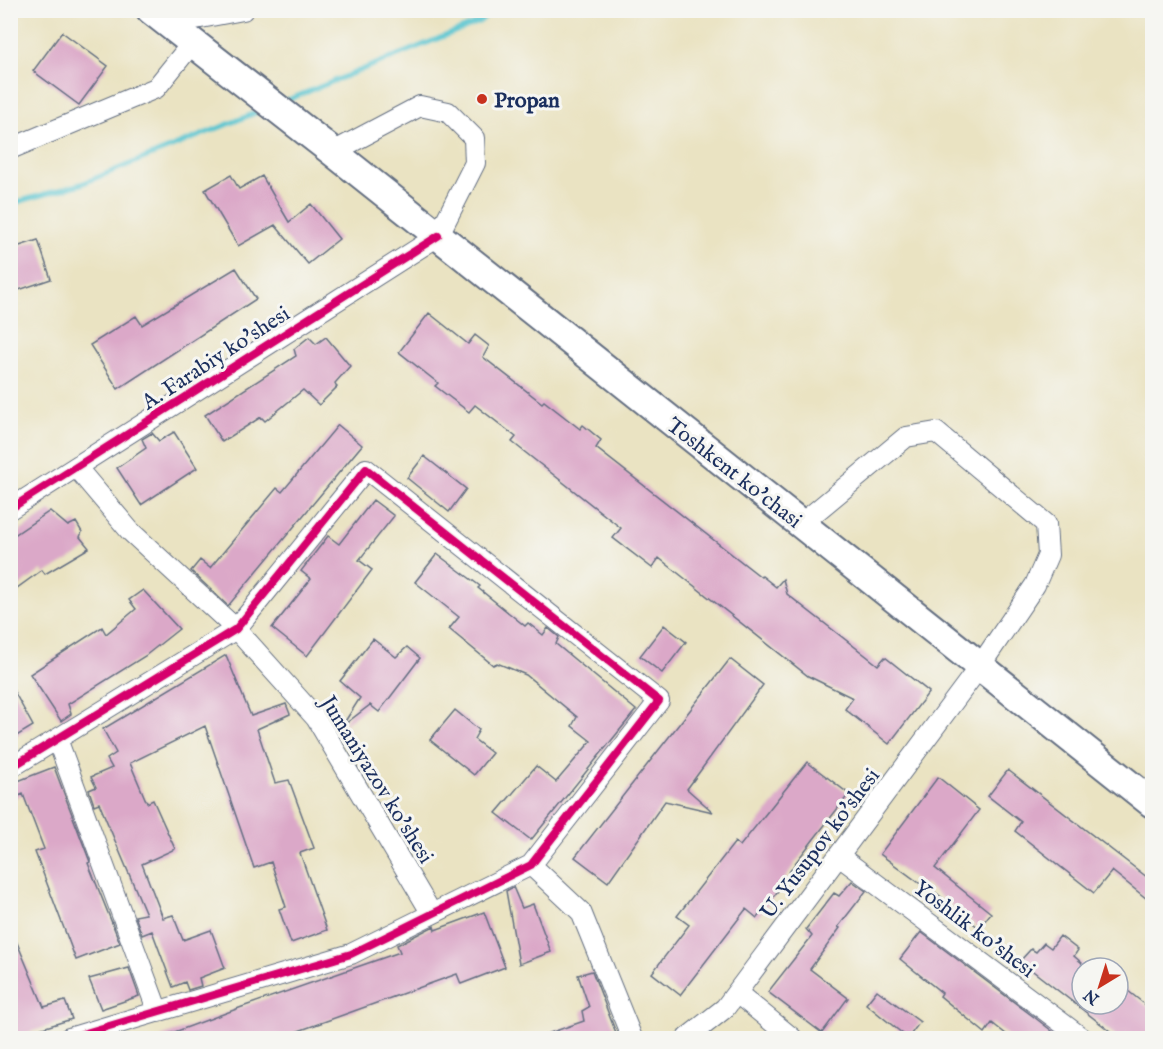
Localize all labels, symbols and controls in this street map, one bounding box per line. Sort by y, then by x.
place label: Propan [494,87,560,115]
marker: Propan [475,92,489,106]
street label: A. Farabiy ko'shesi [136,300,296,418]
street label: Toshkent ko'chasi [660,412,807,535]
street label: Jumaniyazov ko'shesi [312,688,439,869]
street label: U. Yusupov ko'shesi [755,763,887,925]
street label: Yoshlik ko'shesi [907,875,1041,985]
north arrow [1070,956,1130,1016]
text: N [1080,984,1104,1009]

